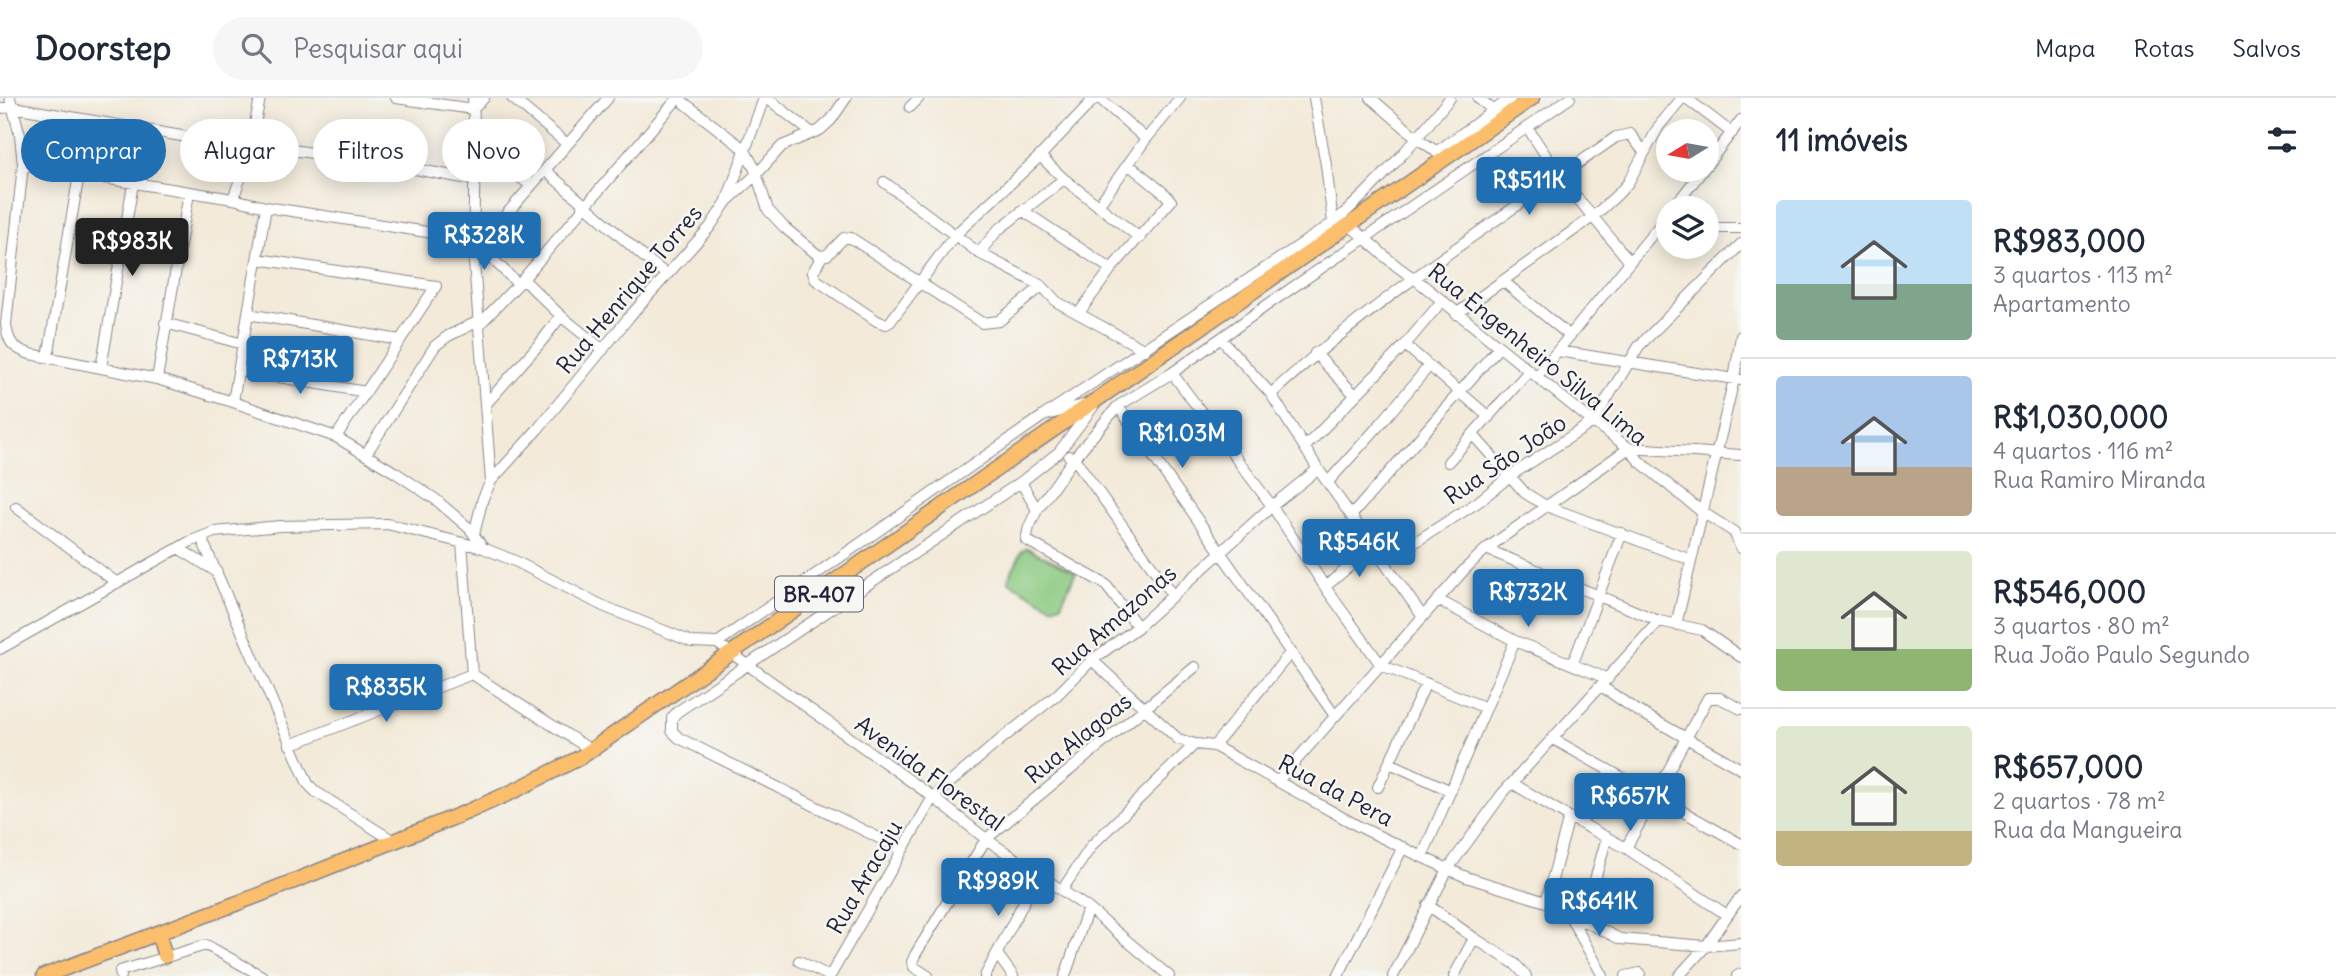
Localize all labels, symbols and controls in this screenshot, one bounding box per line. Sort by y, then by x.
search box [213,17,703,80]
text: Doorstep [35,27,171,69]
icon: search [237,29,275,67]
text: Pesquisar aqui [293,32,463,65]
text: Mapa [2035,33,2095,63]
text: Rotas [2133,33,2195,63]
text: Salvos [2233,33,2301,63]
chip: Comprar [21,119,166,182]
chip: Alugar [180,119,299,182]
chip: Filtros [313,119,428,182]
chip: Novo [442,119,545,182]
north arrow [1656,119,1718,182]
map controls [1656,119,1719,259]
text: 11 imóveis [1776,121,1908,159]
icon: filters [2263,121,2301,159]
pin: R$511K [1472,158,1586,217]
text: R$511K [1492,165,1566,194]
button: layers [1656,196,1719,259]
street label: Rua Henrique Torres [550,199,708,379]
pin: R$328K [427,212,541,272]
pin: R$983K [75,218,189,278]
text: R$328K [444,220,524,249]
text: R$983,000 [1993,222,2146,260]
text: R$983K [91,226,173,255]
icon: home [1832,228,1916,312]
street label: Rua Engenheiro Silva Lima [1422,257,1654,451]
text: 3 quartos · 113 m² [1993,260,2173,289]
text: Apartamento [1993,289,2131,318]
pin: R$713K [243,336,357,396]
text: R$713K [262,344,338,373]
text: R$1,030,000 [1993,398,2168,436]
icon: home [1832,404,1916,488]
street label: Rua São João [1438,408,1572,510]
pin: R$1.03M [1117,410,1247,470]
text: R$1.03M [1138,418,1226,447]
text: 4 quartos · 116 m² [1993,436,2173,465]
text: Rua Ramiro Miranda [1993,465,2206,494]
pin: R$546K [1302,519,1416,579]
text: R$546K [1318,527,1400,556]
street label: Rua Amazonas [1046,558,1182,682]
pin: R$732K [1471,570,1585,629]
text: R$546,000 [1993,573,2146,611]
road number: BR-407 [775,576,863,612]
text: R$732K [1489,577,1567,606]
icon: home [1832,579,1916,663]
text: 3 quartos · 80 m² [1993,611,2170,640]
text: Rua João Paulo Segundo [1993,640,2250,669]
pin: R$835K [329,664,443,724]
text: R$835K [345,672,427,701]
street label: Rua Alagoas [1019,686,1137,790]
street label: Avenida Florestal [850,709,1010,837]
street label: Rua da Pera [1273,748,1399,832]
text: R$657,000 [1993,748,2143,786]
icon: home [1832,754,1916,838]
pin: R$657K [1573,774,1687,833]
text: R$657K [1590,781,1670,810]
text: 2 quartos · 78 m² [1993,786,2166,815]
street label: Rua Aracaju [820,815,908,939]
text: Rua da Mangueira [1993,815,2182,844]
pin: R$989K [941,858,1055,918]
text: R$989K [957,866,1039,895]
pin: R$641K [1542,878,1656,938]
text: R$641K [1560,886,1638,915]

